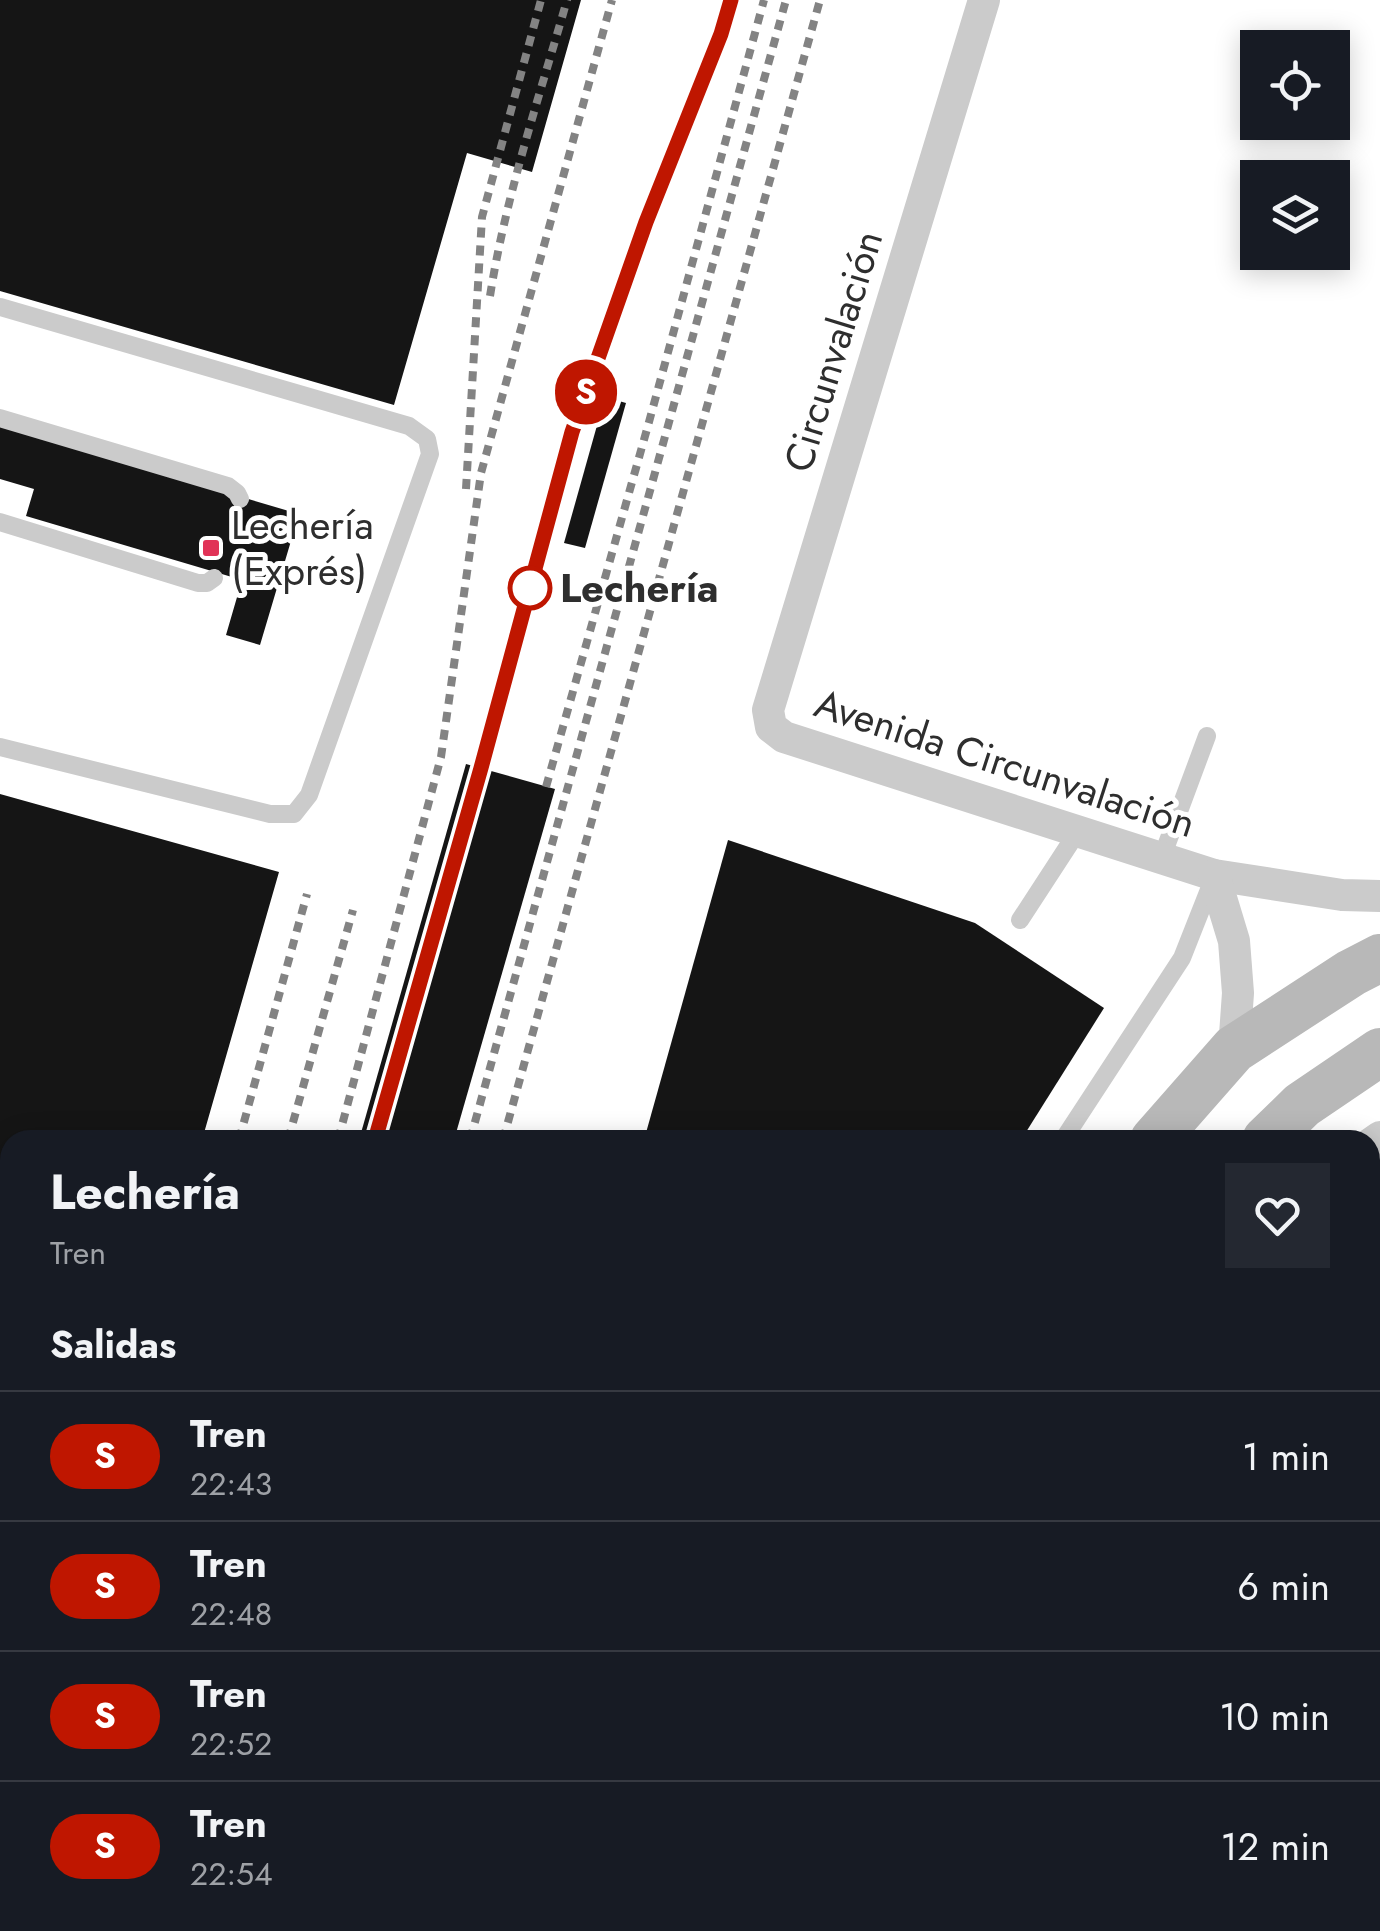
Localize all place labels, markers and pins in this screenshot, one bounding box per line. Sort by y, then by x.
place label: Lechería (Exprés) [231,496,374,600]
marker: Lechería (Exprés) [200,537,222,559]
place label: Lechería [560,559,719,617]
marker: Lechería [509,567,551,609]

